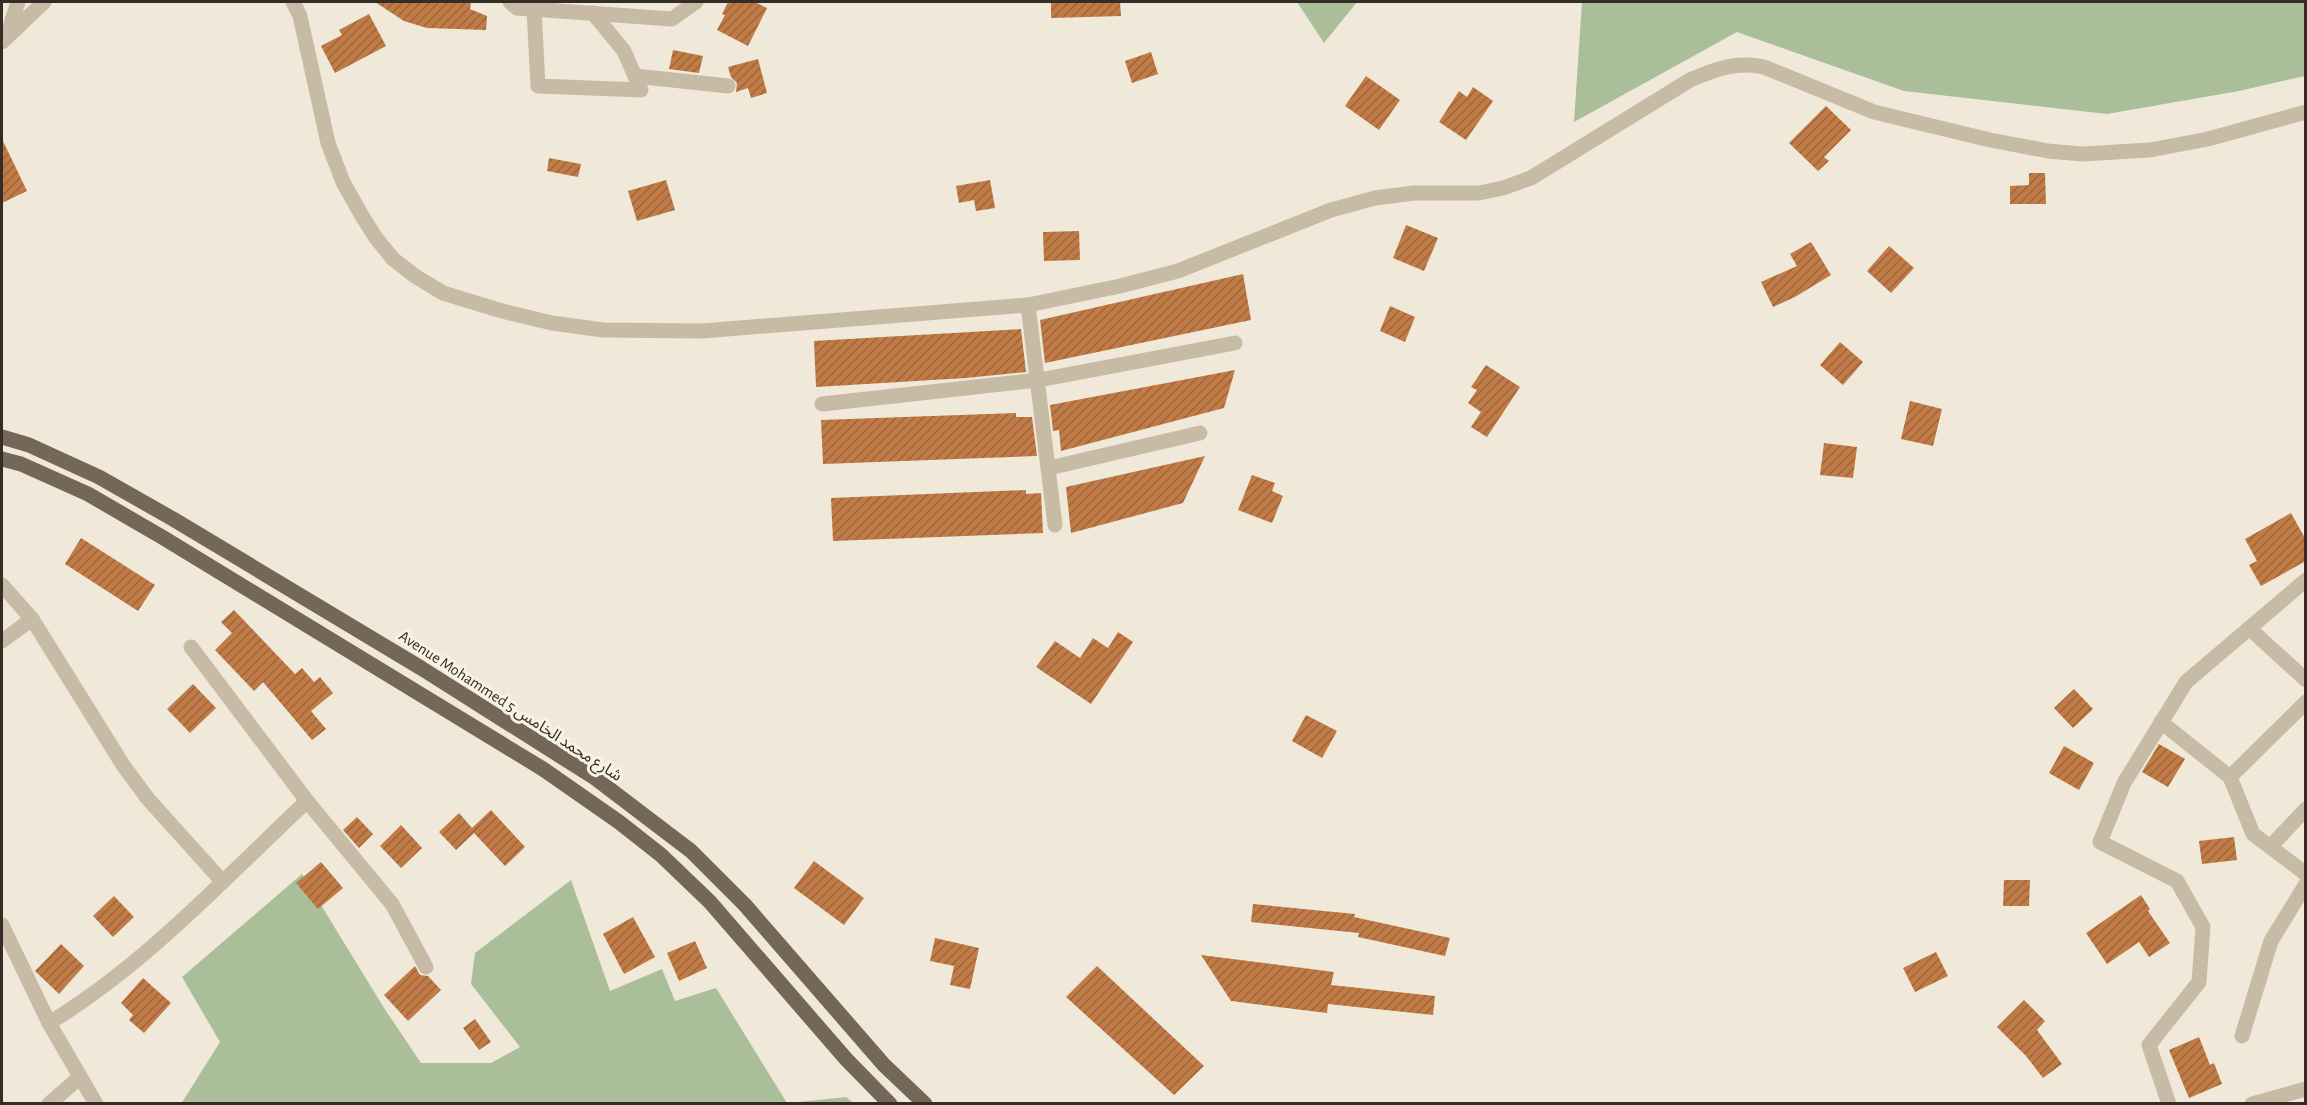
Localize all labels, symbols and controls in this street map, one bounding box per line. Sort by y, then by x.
street label: Avenue Mohammed 5 شارع محمد الخامس [394,628,625,787]

